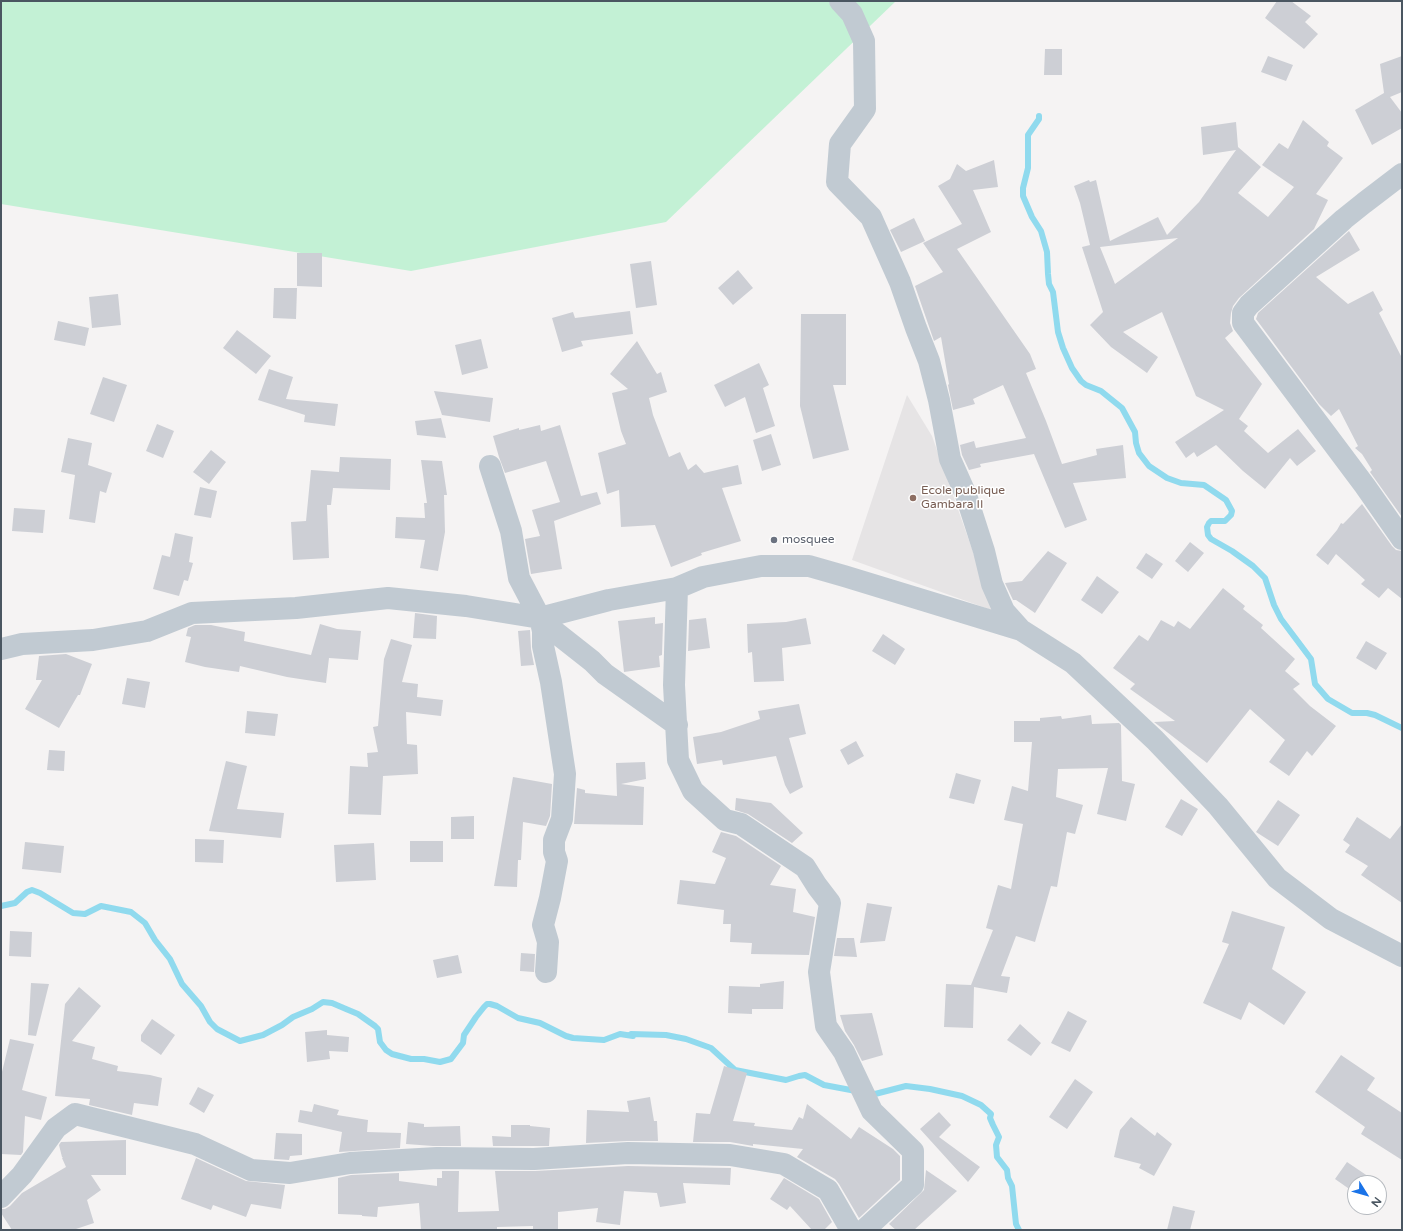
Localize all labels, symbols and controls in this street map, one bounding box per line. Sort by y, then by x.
place label: Ecole publique Gambara II [921,484,1005,512]
marker: Ecole publique Gambara II [908,493,918,503]
place label: mosquee [782,533,835,547]
marker: mosquee [769,535,779,545]
north arrow [1347,1175,1387,1215]
text: N [1368,1194,1384,1209]

